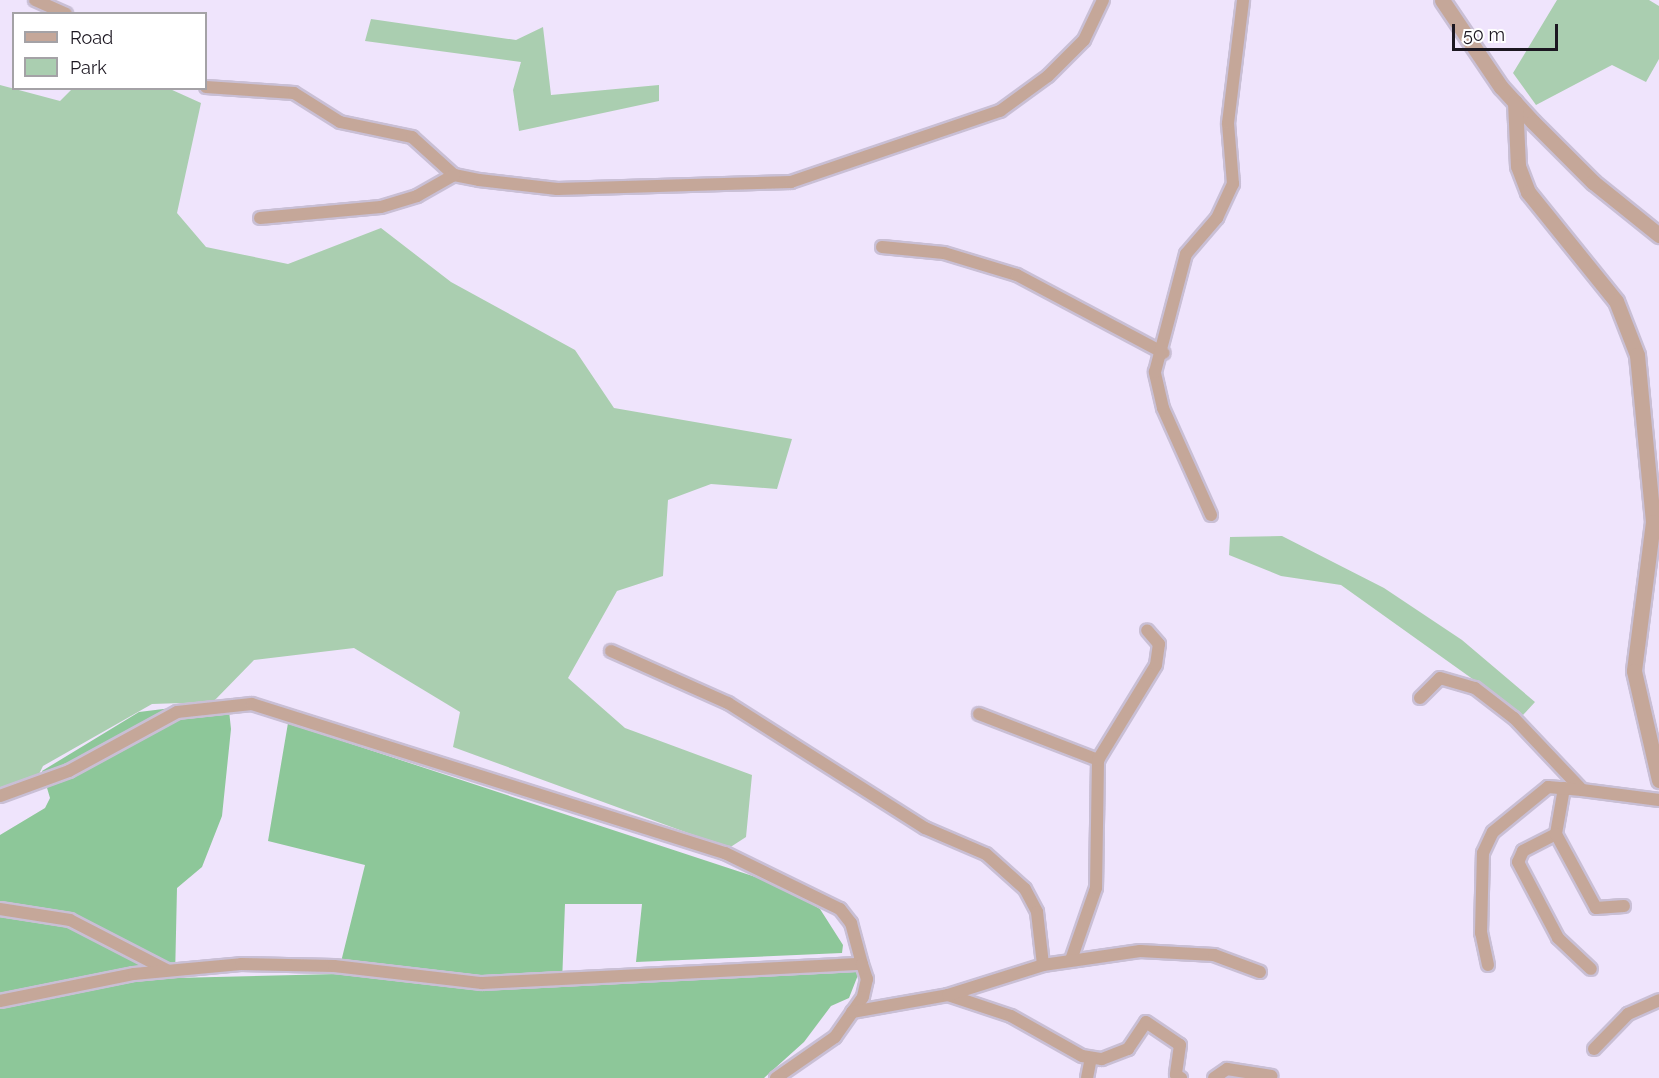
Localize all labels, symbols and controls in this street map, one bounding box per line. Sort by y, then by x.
legend [12,12,207,90]
scale bar [1455,12,1562,50]
text: 50 m [1463,24,1505,45]
text: Road [70,27,113,48]
text: Park [70,57,107,78]

